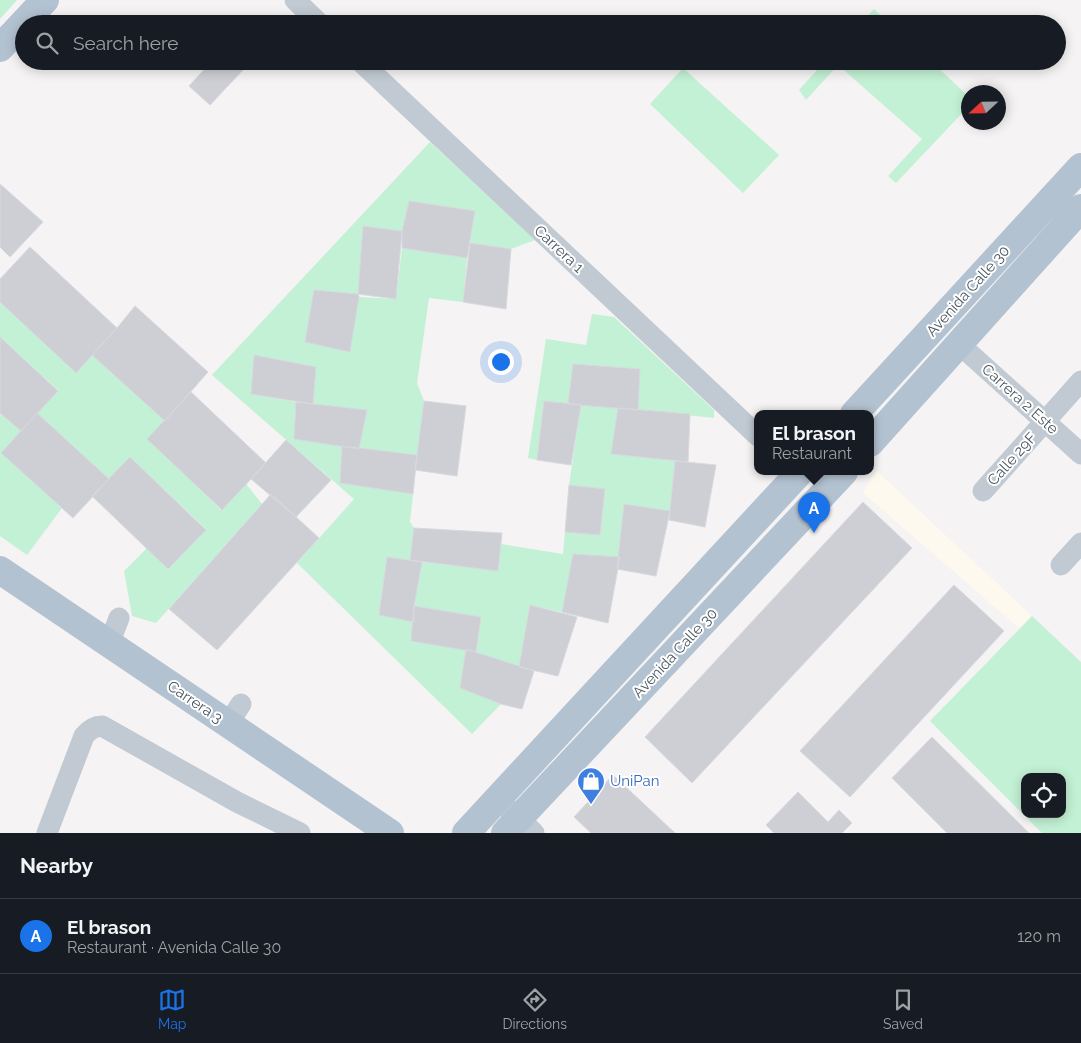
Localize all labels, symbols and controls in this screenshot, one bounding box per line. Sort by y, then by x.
search box [15,15,1066,70]
icon: search [33,29,61,57]
text: Search here [73,32,179,54]
north arrow [961,85,1006,130]
street label: Carrera 1 [530,222,588,277]
street label: Avenida Calle 30 [923,242,1013,340]
your location [488,349,514,375]
street label: Carrera 2 Este [978,360,1062,438]
popup [754,410,874,475]
text: El brason [772,422,856,444]
street label: Calle 29F [984,429,1040,489]
text: Restaurant [772,444,852,463]
pin: A [798,492,830,533]
street label: Avenida Calle 30 [629,604,721,702]
street label: Carrera 3 [164,677,226,727]
shop icon: UniPan [576,766,606,805]
place label: UniPan [610,772,659,790]
map controls [1021,773,1066,818]
button: locate [1021,773,1066,818]
text: Nearby [20,853,93,878]
text: El brason [67,916,151,938]
text: A [31,927,41,946]
text: 120 m [1017,927,1061,946]
text: Restaurant · Avenida Calle 30 [67,938,281,957]
tab: Map [158,986,186,1032]
tab: Directions [502,986,567,1032]
tab: Saved [883,986,923,1032]

